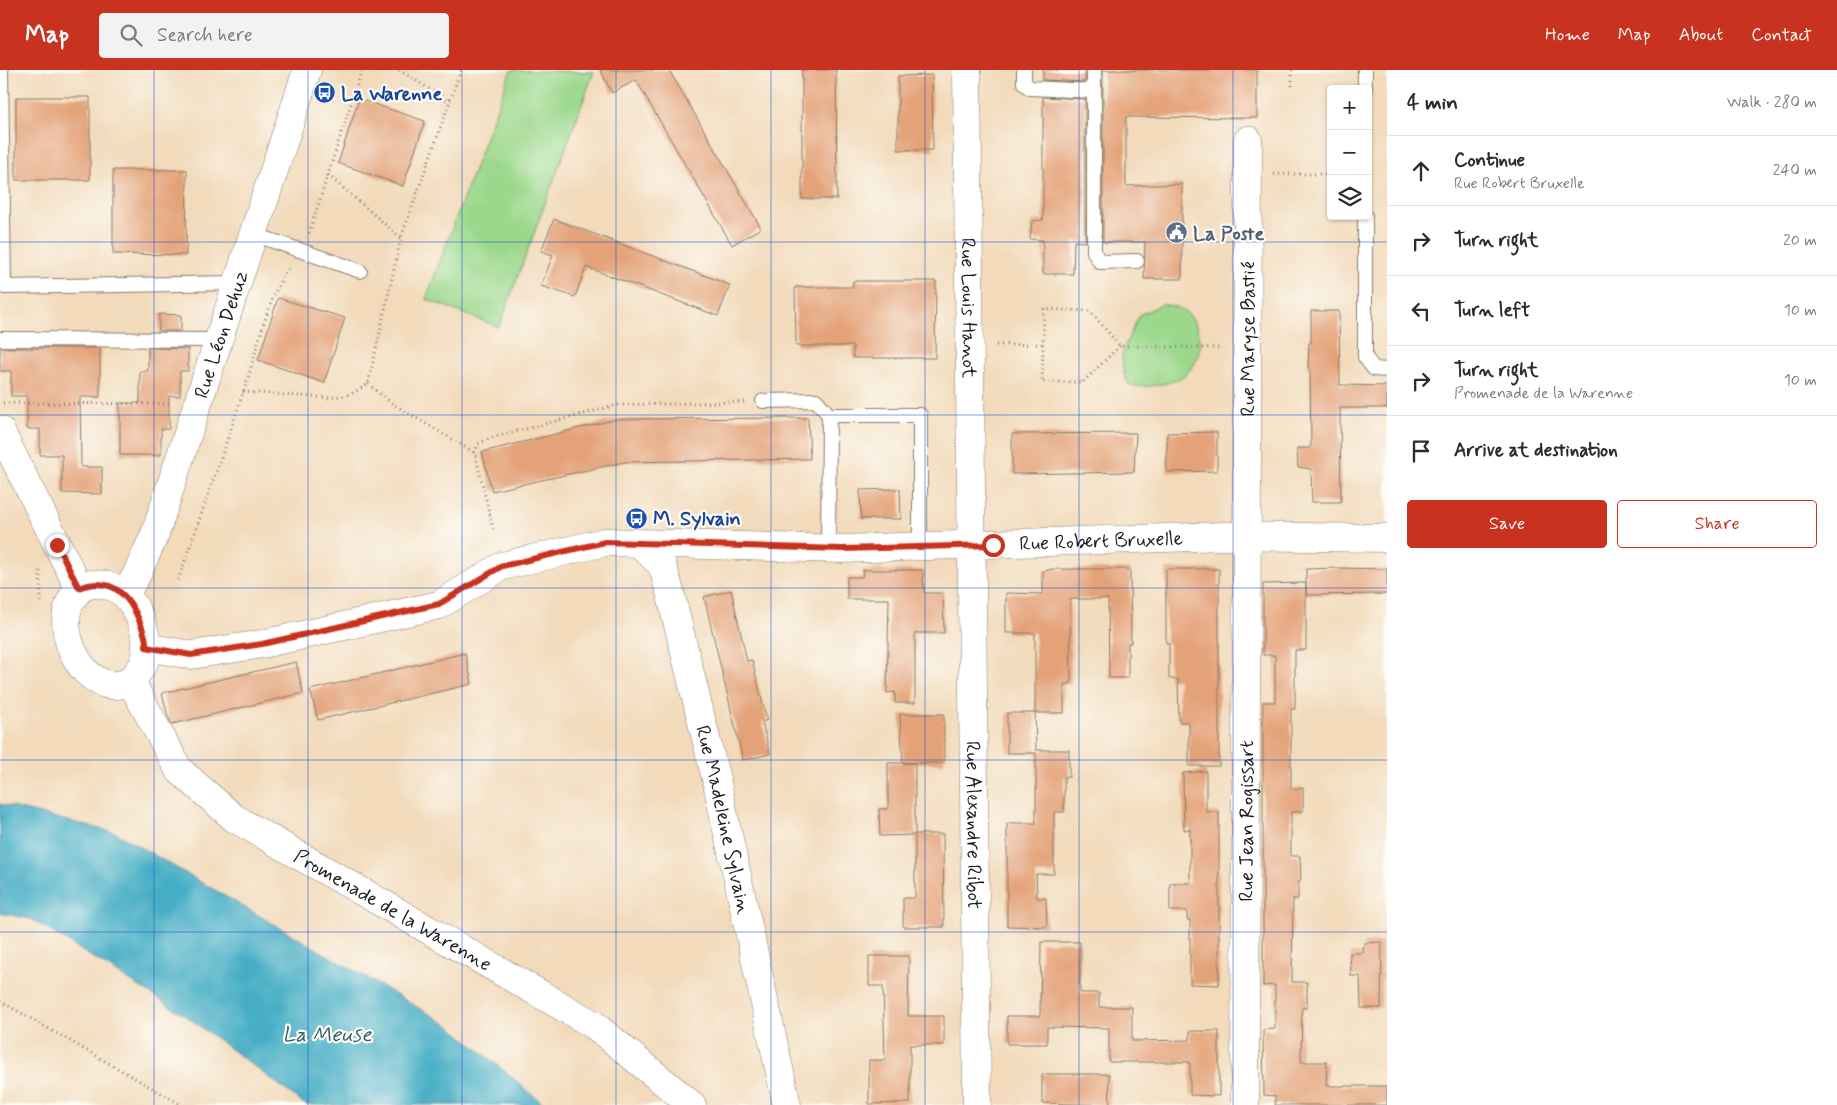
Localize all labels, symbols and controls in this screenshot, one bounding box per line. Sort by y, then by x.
search box [99,13,449,58]
text: Map [25,20,69,51]
icon: search [117,21,145,49]
text: Search here [157,23,253,48]
text: Home [1545,23,1590,47]
text: Map [1618,23,1651,47]
text: About [1679,23,1723,47]
text: Contact [1751,23,1812,47]
bus stop icon: La Warenne [313,81,337,105]
place label: La Warenne [341,81,443,108]
map controls [1327,85,1372,220]
button: + [1327,85,1372,130]
text: 4 min [1407,89,1458,117]
text: Walk · 280 m [1727,92,1817,113]
button: − [1327,130,1372,175]
text: Continue [1454,148,1525,173]
icon: ahead [1407,157,1435,185]
text: 240 m [1773,160,1817,181]
text: Rue Robert Bruxelle [1454,173,1585,194]
button: layers [1327,175,1372,220]
public building icon: La Poste [1165,221,1189,245]
place label: La Poste [1193,221,1264,248]
icon: right [1407,227,1435,255]
text: Turn right [1454,228,1538,253]
text: 20 m [1783,230,1817,251]
street label: Rue Louis Hanot [954,238,982,379]
street label: Rue Maryse Bastié [1235,261,1263,417]
street label: Rue Léon Dehuz [188,267,255,402]
icon: left [1407,297,1435,325]
text: Turn left [1454,298,1530,323]
text: 10 m [1784,300,1817,321]
text: Turn right [1454,358,1538,383]
icon: right [1407,367,1435,395]
text: 10 m [1784,370,1817,391]
text: Promenade de la Warenne [1454,383,1633,404]
icon: arrive [1407,437,1435,465]
text: Arrive at destination [1454,438,1618,463]
button: Save [1407,500,1607,548]
button: Share [1617,500,1817,548]
bus stop icon: M. Sylvain [625,506,649,530]
place label: M. Sylvain [653,506,741,533]
street label: Rue Robert Bruxelle [1019,525,1183,558]
route end [46,534,69,557]
route start [982,534,1005,557]
street label: Rue Madeleine Sylvain [688,723,757,917]
street label: Rue Jean Rogissart [1234,740,1261,902]
street label: Rue Alexandre Ribot [958,741,987,909]
street label: Promenade de la Warenne [288,843,496,978]
water label: La Meuse [283,1021,372,1049]

